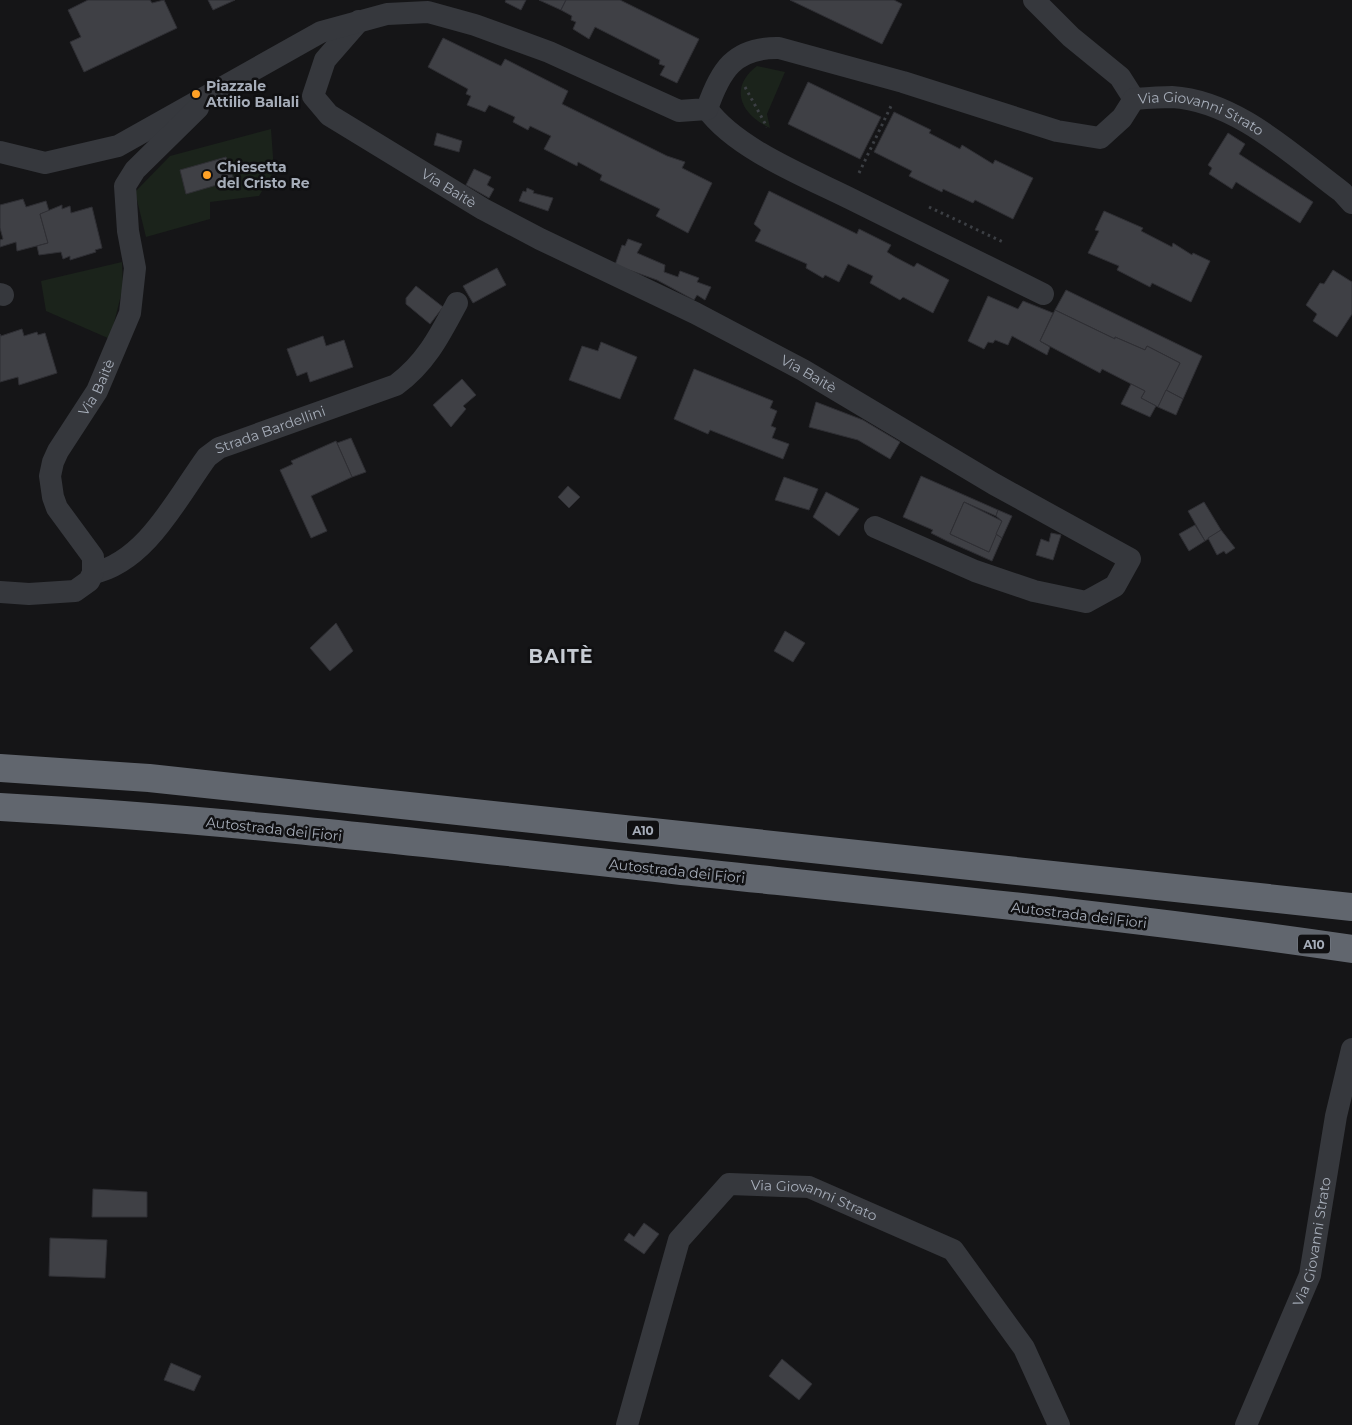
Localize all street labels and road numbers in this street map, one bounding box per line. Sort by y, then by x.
street label: Via Giovanni Strato [1137,88,1267,140]
street label: Via Baitè [418,164,480,212]
street label: Via Baitè [778,351,840,397]
street label: Via Baitè [74,356,118,419]
street label: Strada Bardellini [213,402,328,458]
street label: Autostrada dei Fiori [205,813,343,845]
road number: A10 [627,820,659,840]
street label: Autostrada dei Fiori [608,855,746,887]
street label: Autostrada dei Fiori [1010,898,1148,932]
road number: A10 [1298,934,1330,954]
street label: Via Giovanni Strato [750,1176,880,1225]
street label: Via Giovanni Strato [1289,1176,1335,1309]

